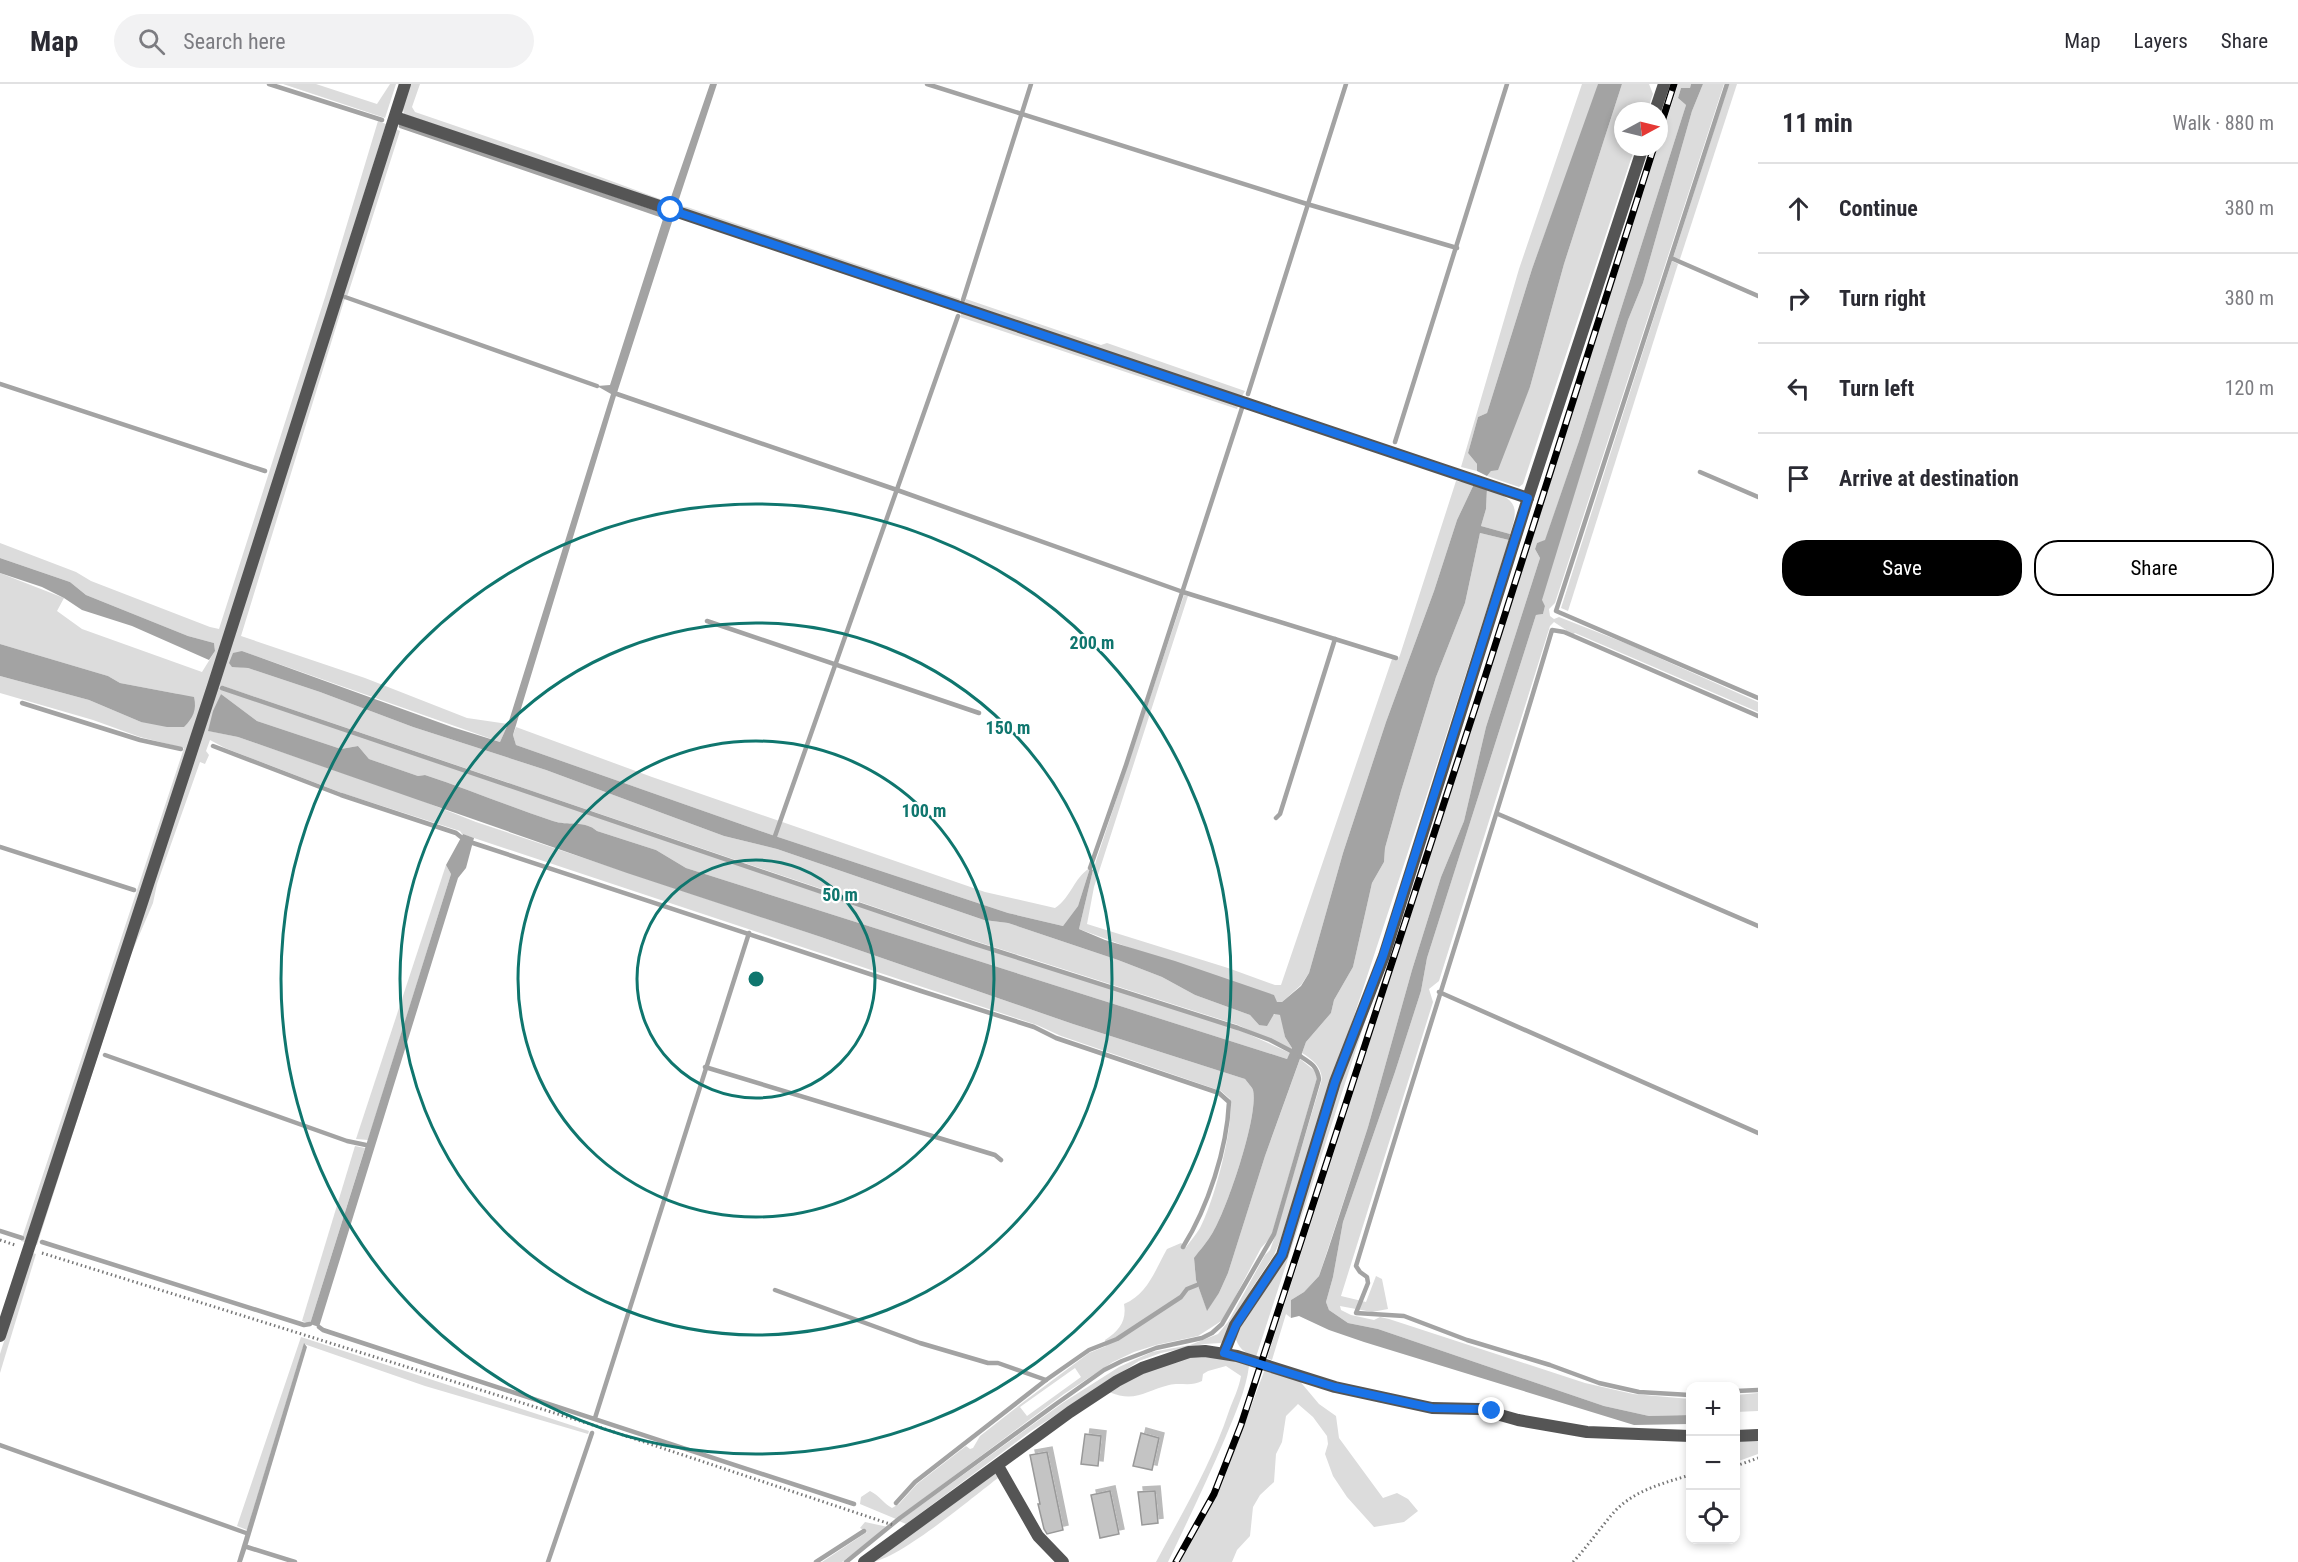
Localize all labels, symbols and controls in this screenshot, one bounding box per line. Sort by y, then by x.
search box [114,14,534,68]
text: Map [30,25,78,58]
icon: search [135,25,168,58]
text: Search here [183,29,286,54]
text: Map [2064,29,2101,53]
text: Layers [2134,29,2188,53]
text: Share [2221,29,2268,53]
north arrow [1614,102,1668,156]
text: 11 min [1782,108,1853,138]
text: Walk · 880 m [2173,111,2274,135]
icon: ahead [1782,192,1815,225]
route start [657,196,683,222]
text: Continue [1839,196,1918,221]
text: 380 m [2225,196,2274,220]
icon: right [1782,282,1815,315]
text: Turn right [1839,286,1926,311]
text: 380 m [2225,286,2274,310]
icon: left [1782,372,1815,405]
text: Turn left [1839,376,1914,401]
text: 120 m [2225,376,2274,400]
icon: arrive [1782,462,1815,495]
text: Arrive at destination [1839,466,2019,491]
button: Save [1782,540,2022,596]
button: Share [2034,540,2274,596]
text: 200 m [1070,632,1114,653]
text: 150 m [986,717,1030,738]
text: 100 m [902,800,946,821]
text: 50 m [822,884,858,905]
centre of rings [746,969,766,989]
map controls [1686,1382,1740,1544]
button: + [1686,1382,1740,1436]
route end [1478,1397,1504,1423]
button: − [1686,1436,1740,1490]
button: locate [1686,1490,1740,1544]

